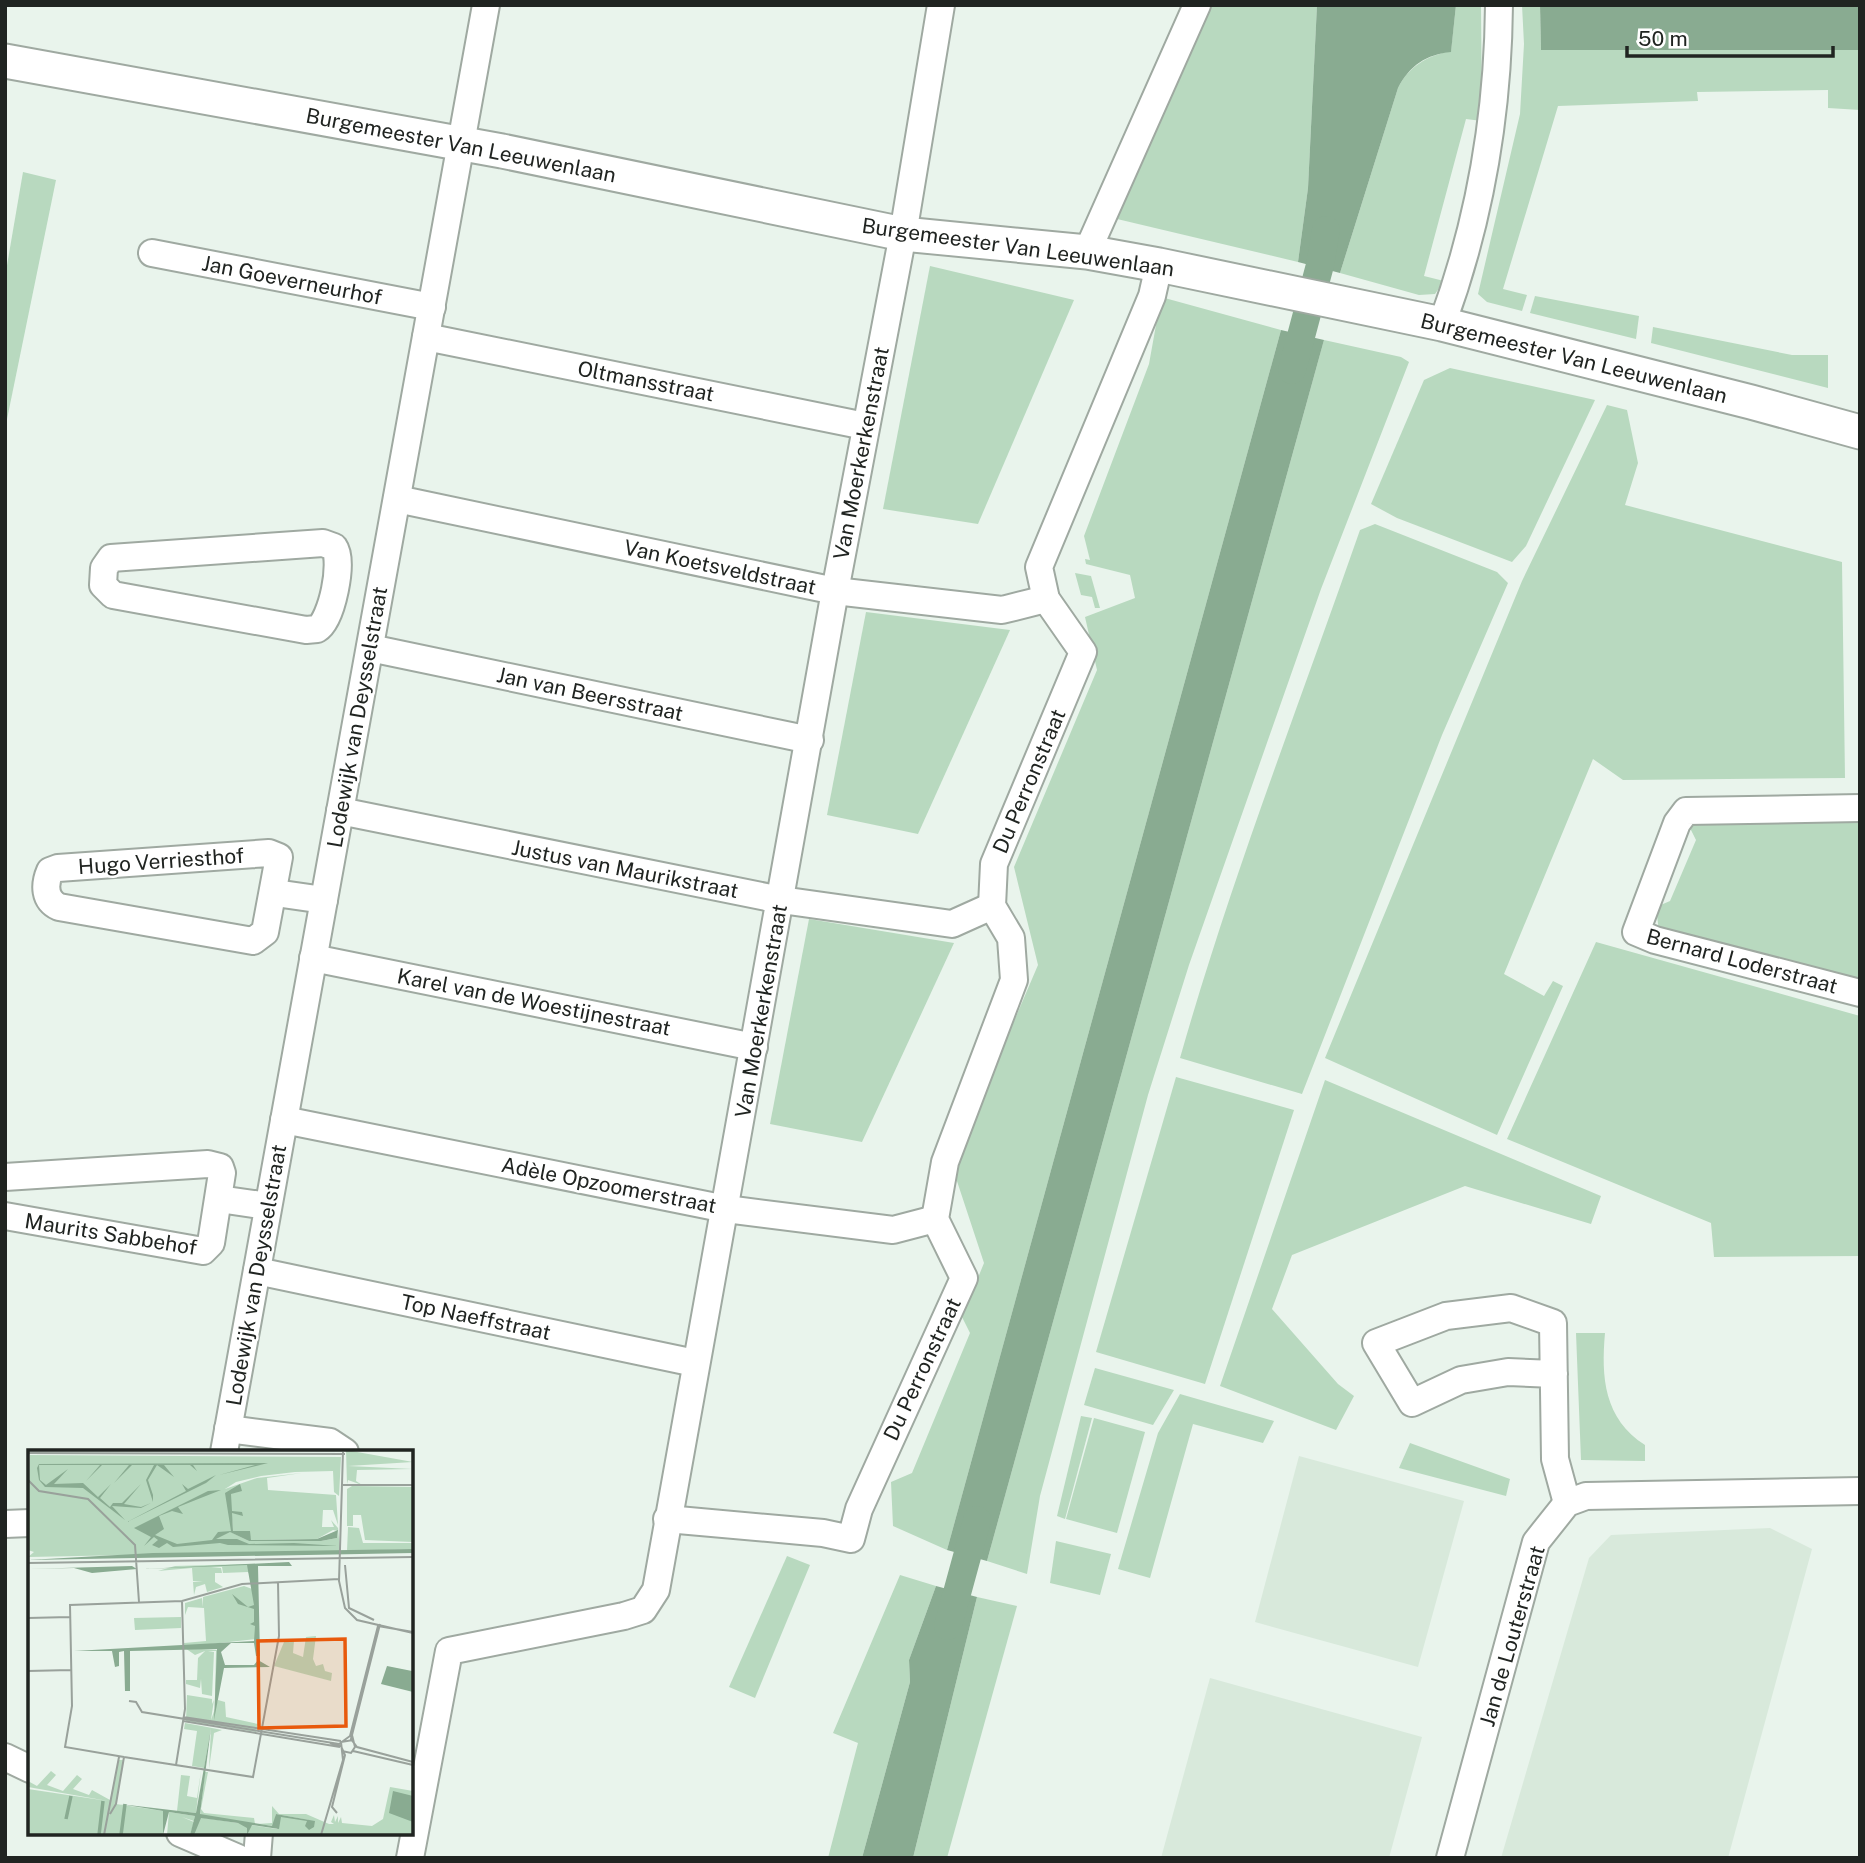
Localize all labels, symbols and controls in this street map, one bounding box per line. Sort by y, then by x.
scale bar [1627,14,1834,58]
text: 50 m [1638,26,1688,51]
street label: Burgemeester Van Leeuwenlaan [304,103,618,187]
street label: Burgemeester Van Leeuwenlaan [860,213,1176,281]
street label: Jan Goeverneurhof [200,250,384,310]
street label: Burgemeester Van Leeuwenlaan [1418,308,1730,408]
street label: Van Moerkerkenstraat [828,344,894,562]
street label: Oltmansstraat [576,356,716,406]
street label: Van Koetsveldstraat [622,534,818,600]
street label: Lodewijk van Deysselstraat [322,584,392,850]
street label: Jan van Beersstraat [494,662,686,726]
street label: Du Perronstraat [987,705,1071,857]
street label: Justus van Maurikstraat [509,835,741,903]
street label: Hugo Verriesthof [77,843,245,879]
street label: Van Moerkerkenstraat [730,902,792,1120]
street label: Bernard Loderstraat [1644,923,1840,999]
street label: Karel van de Woestijnestraat [395,963,673,1041]
street label: Lodewijk van Deysselstraat [221,1142,291,1408]
street label: Adèle Opzoomerstraat [499,1152,719,1218]
street label: Maurits Sabbehof [23,1208,199,1260]
street label: Top Naeffstraat [399,1289,553,1345]
street label: Du Perronstraat [878,1294,966,1444]
inset map [28,1450,413,1835]
street label: Jan de Louterstraat [1474,1543,1550,1729]

